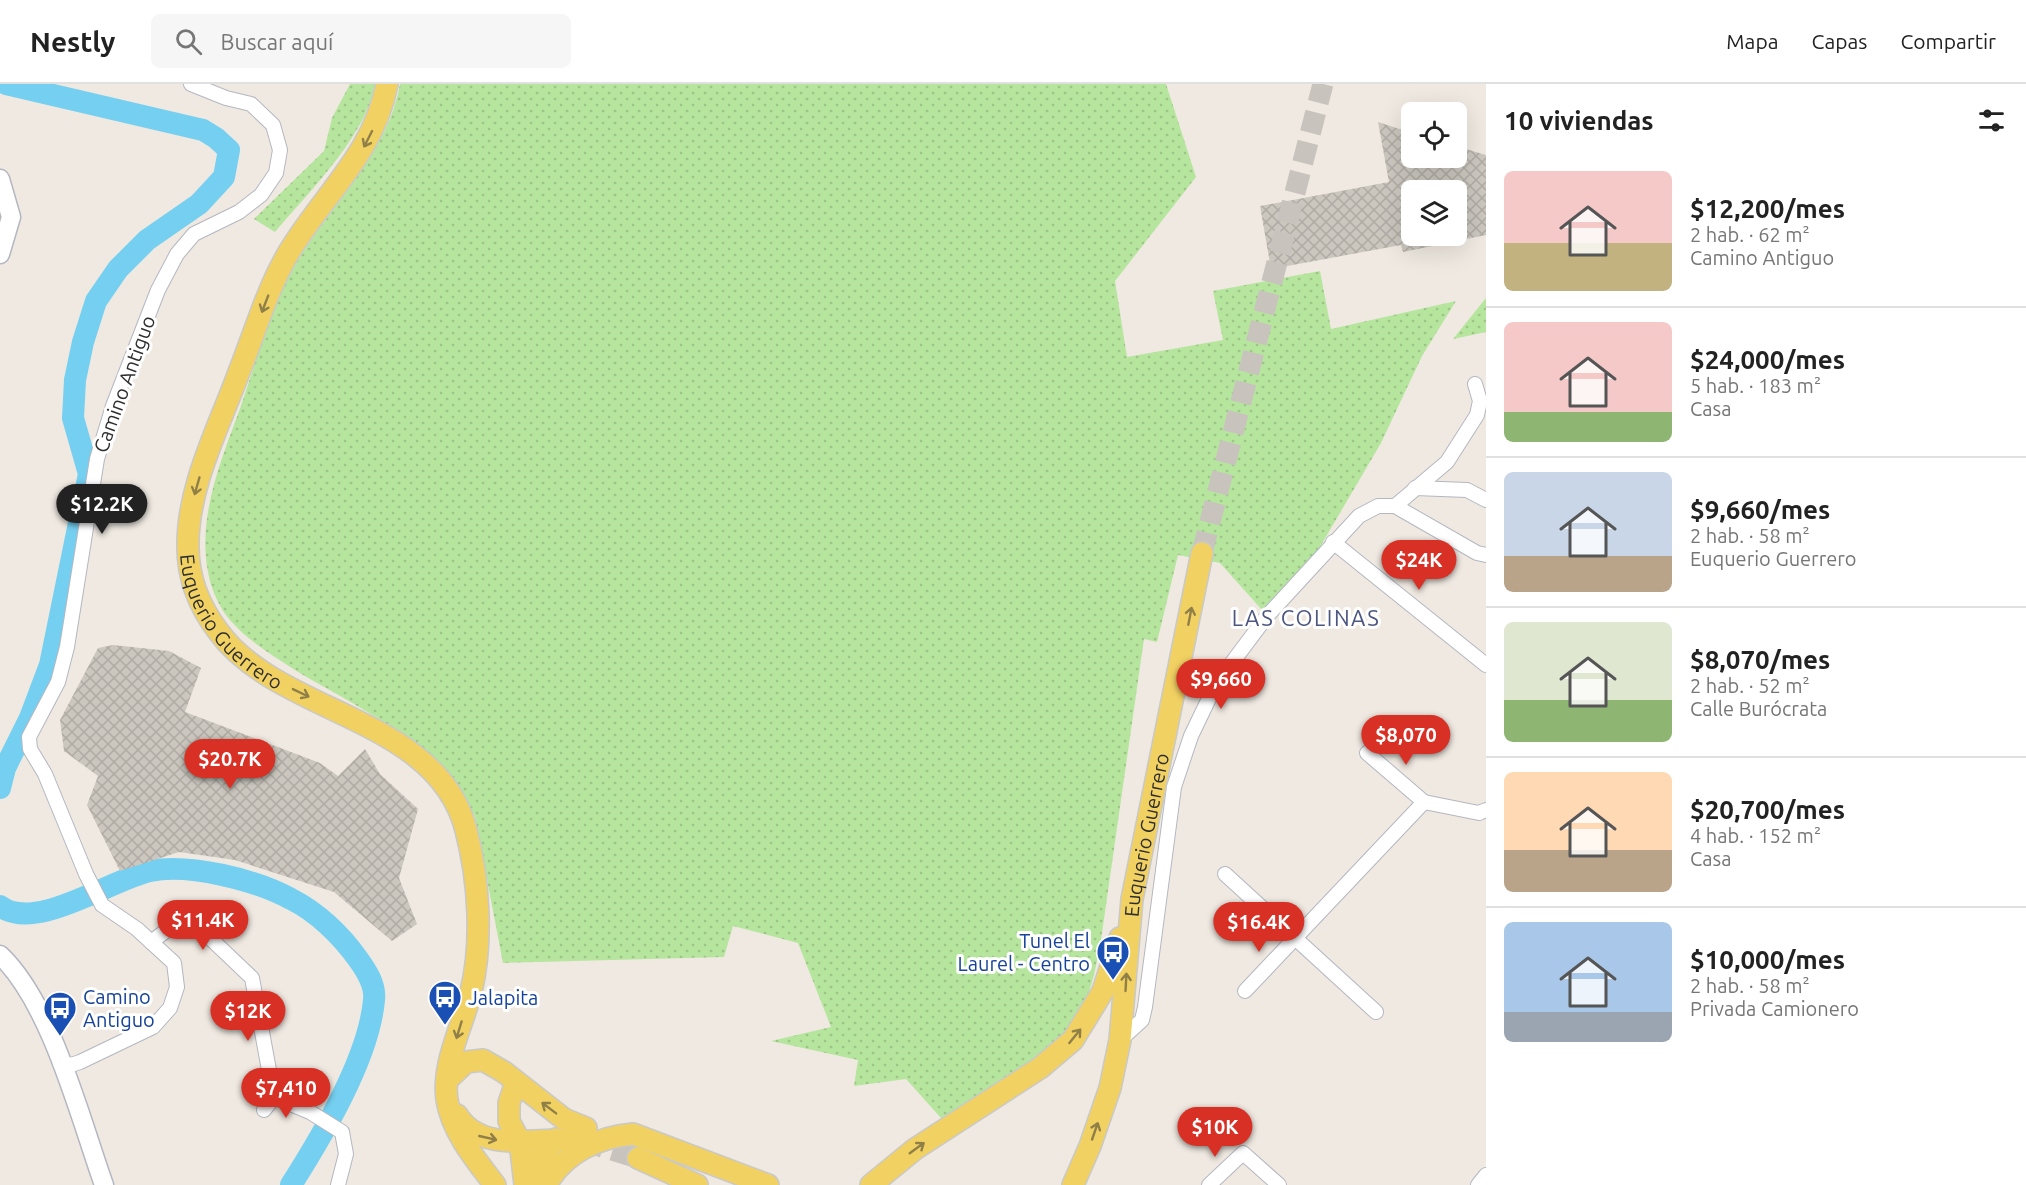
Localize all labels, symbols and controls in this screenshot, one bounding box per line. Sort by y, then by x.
search box [151,14,571,68]
icon: search [172,25,205,58]
text: Nestly [30,26,115,57]
text: Buscar aquí [220,29,333,54]
text: Mapa [1726,29,1778,53]
text: Capas [1811,29,1867,53]
text: Compartir [1900,29,1996,53]
map controls [1401,102,1467,246]
button: locate [1401,102,1467,168]
icon: filters [1975,104,2008,137]
text: 10 viviendas [1504,106,1654,135]
one-way arrow [362,130,374,147]
button: layers [1401,180,1467,246]
text: $12,200/mes [1690,194,1845,223]
icon: home [1552,195,1624,267]
text: 2 hab. · 62 m² [1690,223,1810,246]
text: Camino Antiguo [1690,246,1834,269]
one-way arrow [259,294,270,312]
street label: Camino Antiguo [89,312,159,456]
text: $24,000/mes [1690,345,1845,374]
icon: home [1552,346,1624,418]
text: 5 hab. · 183 m² [1690,374,1821,397]
text: Casa [1690,397,1732,420]
one-way arrow [191,476,202,495]
pin: $12.2K [53,484,151,535]
text: $12.2K [70,492,134,515]
text: $9,660/mes [1690,495,1830,524]
icon: home [1552,496,1624,568]
text: 2 hab. · 58 m² [1690,524,1810,547]
pin: $24K [1383,540,1455,591]
text: Euquerio Guerrero [1690,547,1857,570]
text: $24K [1395,548,1443,571]
street label: Euquerio Guerrero [177,553,287,693]
district label: LAS COLINAS [1232,605,1380,630]
one-way arrow [1185,606,1196,626]
text: $8,070/mes [1690,645,1830,674]
icon: home [1552,646,1624,718]
pin: $9,660 [1172,659,1270,710]
text: $9,660 [1190,667,1252,690]
text: 2 hab. · 52 m² [1690,674,1810,697]
one-way arrow [292,687,310,699]
text: Calle Burócrata [1690,697,1827,720]
pin: $8,070 [1357,715,1455,766]
text: $8,070 [1375,723,1437,746]
pin: $20.7K [181,739,279,790]
text: $20.7K [198,747,262,770]
street label: Euquerio Guerrero [1119,751,1173,918]
text: $20,700/mes [1690,795,1845,824]
icon: home [1552,796,1624,868]
text: 4 hab. · 152 m² [1690,824,1821,847]
text: Casa [1690,847,1732,870]
pin: $11.4K [154,900,252,951]
pin: $16.4K [1210,902,1308,953]
text: $11.4K [171,908,235,931]
text: $16.4K [1227,910,1291,933]
place label: Tunel El Laurel - Centro [958,929,1090,975]
bus stop icon: Tunel El Laurel - Centro [1095,934,1131,981]
text: $10,000/mes [1690,945,1845,974]
icon: home [1552,946,1624,1018]
one-way arrow [1120,972,1131,992]
text: 2 hab. · 58 m² [1690,974,1810,997]
bus stop icon: Jalapita [427,979,463,1026]
place label: Camino Antiguo [83,985,155,1031]
place label: Jalapita [468,986,538,1009]
bus stop icon: Camino Antiguo [42,990,78,1037]
pin: $12K [212,991,284,1042]
text: Privada Camionero [1690,997,1859,1020]
text: $12K [224,999,272,1022]
one-way arrow [453,1020,464,1039]
one-way arrow [1069,1028,1082,1044]
pin: $7,410 [237,1068,335,1119]
text: $7,410 [255,1076,317,1099]
one-way arrow [542,1101,558,1114]
pin: $10K [1179,1107,1251,1158]
text: $10K [1191,1115,1239,1138]
one-way arrow [1090,1122,1101,1141]
one-way arrow [478,1132,497,1144]
one-way arrow [908,1142,924,1155]

